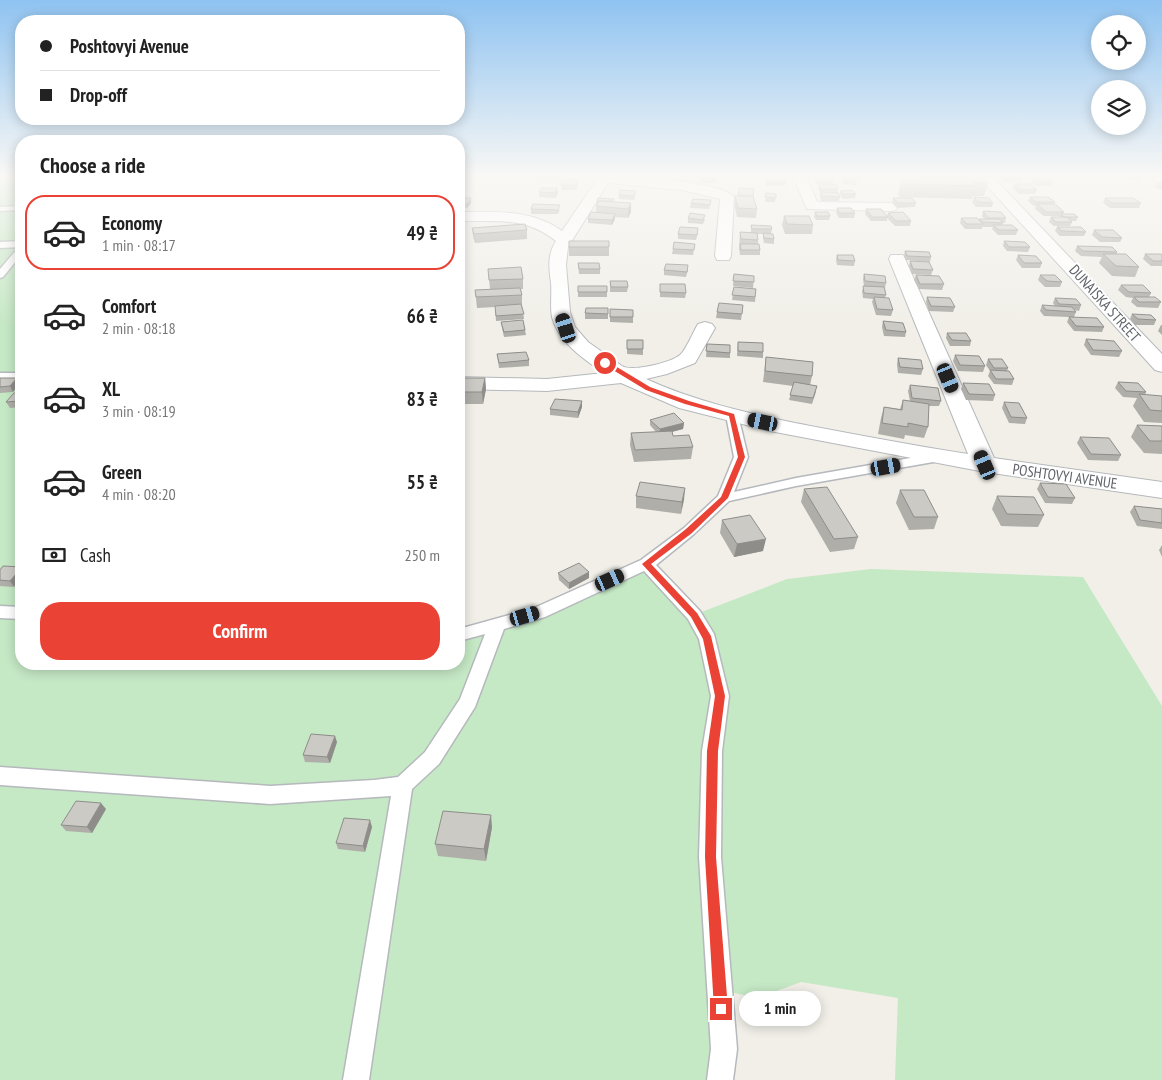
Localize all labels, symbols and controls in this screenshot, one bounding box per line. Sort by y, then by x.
map controls [1091,15,1146,135]
button: locate [1091,15,1146,70]
text: Poshtovyi Avenue [70,34,189,58]
button: layers [1091,80,1146,135]
text: Drop-off [70,83,127,107]
text: Choose a ride [40,151,145,179]
icon: car [42,210,87,255]
text: Economy [102,211,162,235]
text: 49 ₴ [407,221,438,245]
text: 1 min · 08:17 [102,235,176,255]
street label: DUNAISKA STREET [1065,260,1145,346]
icon: car [42,293,87,338]
text: Comfort [102,294,156,318]
text: 66 ₴ [407,304,438,328]
car [554,311,577,345]
text: 2 min · 08:18 [102,318,176,338]
route start [594,352,616,374]
car [935,361,960,395]
icon: car [42,376,87,421]
text: XL [102,377,120,401]
text: 83 ₴ [407,387,438,411]
text: 3 min · 08:19 [102,401,176,421]
car [746,412,779,432]
car [972,448,997,482]
car [869,457,902,477]
icon: car [42,459,87,504]
street label: POSHTOVYI AVENUE [1011,459,1119,493]
text: Green [102,460,142,484]
text: 55 ₴ [407,470,438,494]
text: 4 min · 08:20 [102,484,176,504]
icon: cash [40,541,68,569]
text: Cash [80,543,111,567]
text: 250 m [405,545,440,565]
car [593,567,626,593]
button: Confirm [40,602,440,660]
car [508,605,541,627]
callout: 1 min [738,992,821,1026]
route end [710,998,732,1020]
text: 1 min [764,998,796,1018]

